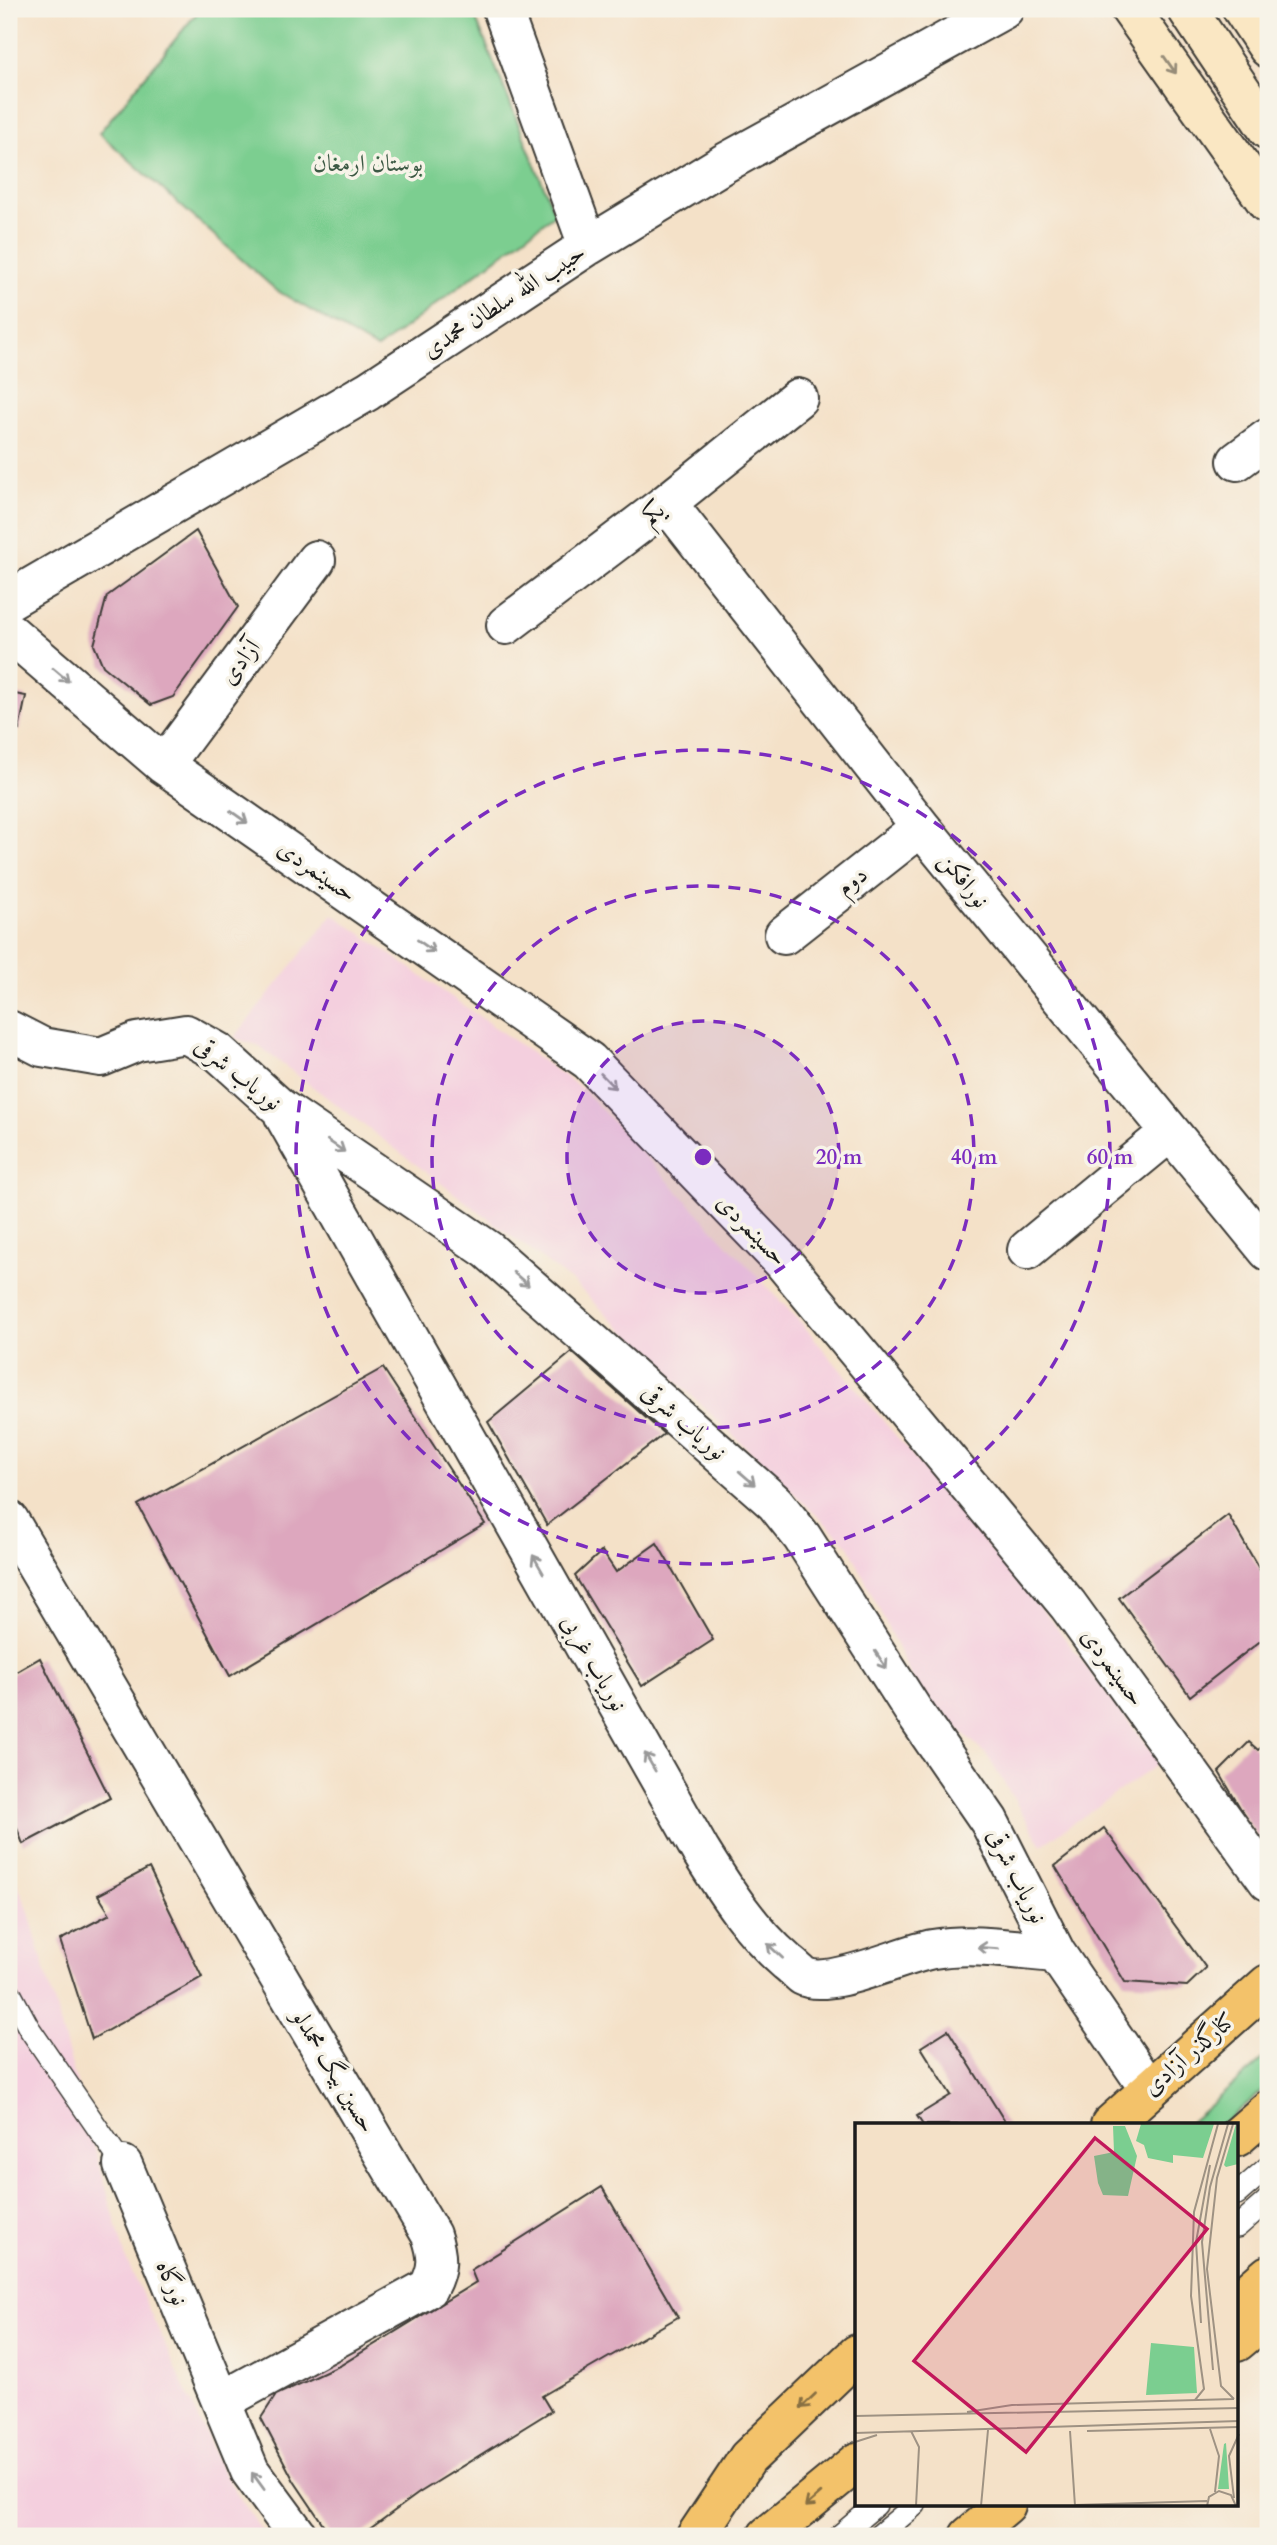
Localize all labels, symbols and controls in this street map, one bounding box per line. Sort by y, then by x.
one-way arrow [1162,55,1177,74]
park label: بوستان ارمغان [313,147,423,180]
street label: حبیب الله سلطان محمدی [414,233,592,366]
street label: یکم [635,493,676,537]
street label: آزادی [212,630,270,692]
one-way arrow [52,667,70,683]
one-way arrow [229,810,248,824]
street label: حسینمردی [271,832,363,910]
street label: نورافکن [931,845,997,915]
street label: دوم [830,858,877,907]
one-way arrow [416,939,435,953]
street label: نوریاب شرقی [187,1029,289,1119]
one-way arrow [600,1073,617,1090]
one-way arrow [326,1139,345,1153]
text: 20 m [816,1143,863,1172]
text: 40 m [951,1143,998,1172]
text: 60 m [1087,1143,1134,1172]
centre of rings [691,1145,715,1169]
street label: حسینمردی [709,1186,795,1274]
one-way arrow [512,1271,530,1287]
street label: نوریاب شرقی [634,1376,734,1468]
one-way arrow [737,1470,755,1486]
one-way arrow [531,1554,544,1575]
street label: نوریاب غربی [553,1609,635,1717]
street label: حسینمردی [1073,1621,1153,1713]
one-way arrow [874,1650,888,1670]
one-way arrow [643,1752,656,1773]
street label: نوریاب شرقی [979,1823,1055,1929]
one-way arrow [978,1941,1000,1954]
one-way arrow [766,1943,784,1959]
street label: حسین بیگ محمدلو [283,2001,384,2139]
street label: کنارگذر آزادی [1135,2004,1242,2103]
inset map [855,2123,1238,2506]
street label: نورگاه [148,2255,196,2311]
one-way arrow [800,2393,817,2410]
one-way arrow [250,2472,265,2491]
one-way arrow [804,2492,822,2508]

